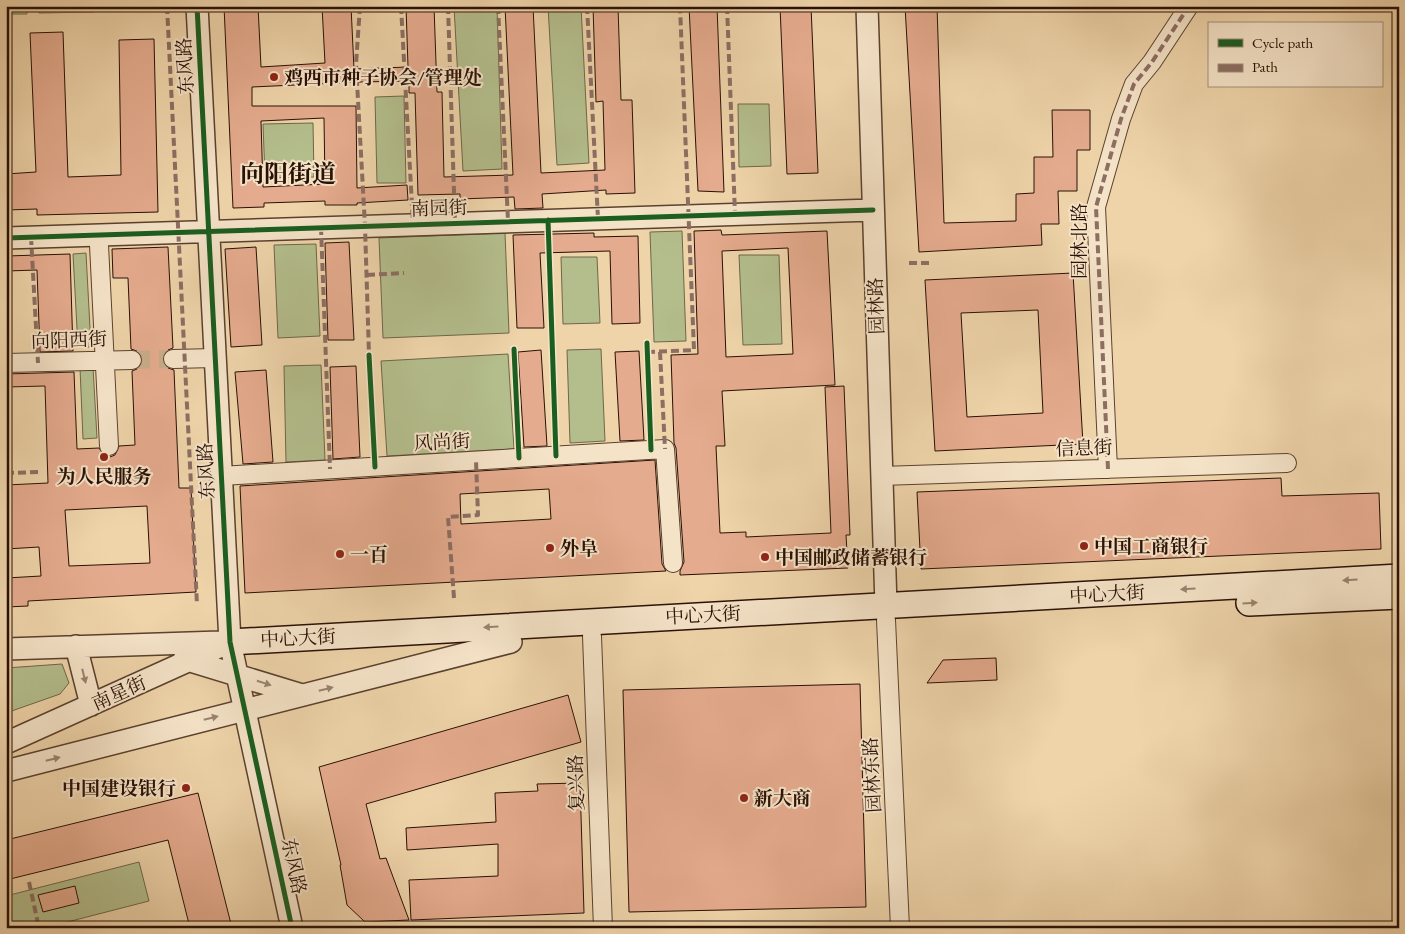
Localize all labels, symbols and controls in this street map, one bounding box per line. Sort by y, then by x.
legend [1208,22,1382,88]
text: Cycle path [1252,33,1314,52]
street label: 东风路 [171,37,199,95]
text: Path [1252,57,1278,76]
place label: 鸡西市种子协会/管理处 [284,65,482,90]
marker: 鸡西市种子协会/管理处 [268,71,280,83]
district label: 向阳街道 [240,158,336,189]
street label: 南园街 [410,195,468,221]
street label: 园林北路 [1067,203,1092,279]
street label: 园林路 [863,277,889,335]
street label: 向阳西街 [31,326,107,354]
street label: 风尚街 [413,428,471,456]
street label: 信息街 [1055,435,1113,461]
street label: 东风路 [192,442,220,500]
marker: 为人民服务 [98,451,110,463]
place label: 为人民服务 [56,464,152,489]
place label: 中国工商银行 [1094,534,1208,559]
place label: 外阜 [560,536,598,561]
marker: 中国工商银行 [1078,540,1090,552]
place label: 一百 [350,542,388,567]
marker: 外阜 [544,542,556,554]
place label: 中国邮政储蓄银行 [775,545,927,570]
marker: 一百 [334,548,346,560]
marker: 中国邮政储蓄银行 [759,551,771,563]
one-way arrow [1342,576,1358,584]
street label: 中心大街 [1068,580,1146,608]
one-way arrow [1180,586,1196,594]
one-way arrow [1242,598,1258,606]
street label: 中心大街 [664,601,742,629]
one-way arrow [483,623,499,631]
street label: 中心大街 [259,624,337,652]
one-way arrow [80,668,88,683]
street label: 南星街 [88,670,150,716]
one-way arrow [257,679,272,687]
one-way arrow [318,685,333,693]
one-way arrow [203,714,218,722]
street label: 园林东路 [858,736,886,814]
street label: 复兴路 [563,754,589,812]
one-way arrow [46,755,61,763]
place label: 中国建设银行 [62,776,176,801]
marker: 中国建设银行 [180,782,192,794]
place label: 新大商 [754,786,811,811]
marker: 新大商 [738,792,750,804]
street label: 东风路 [276,836,312,896]

